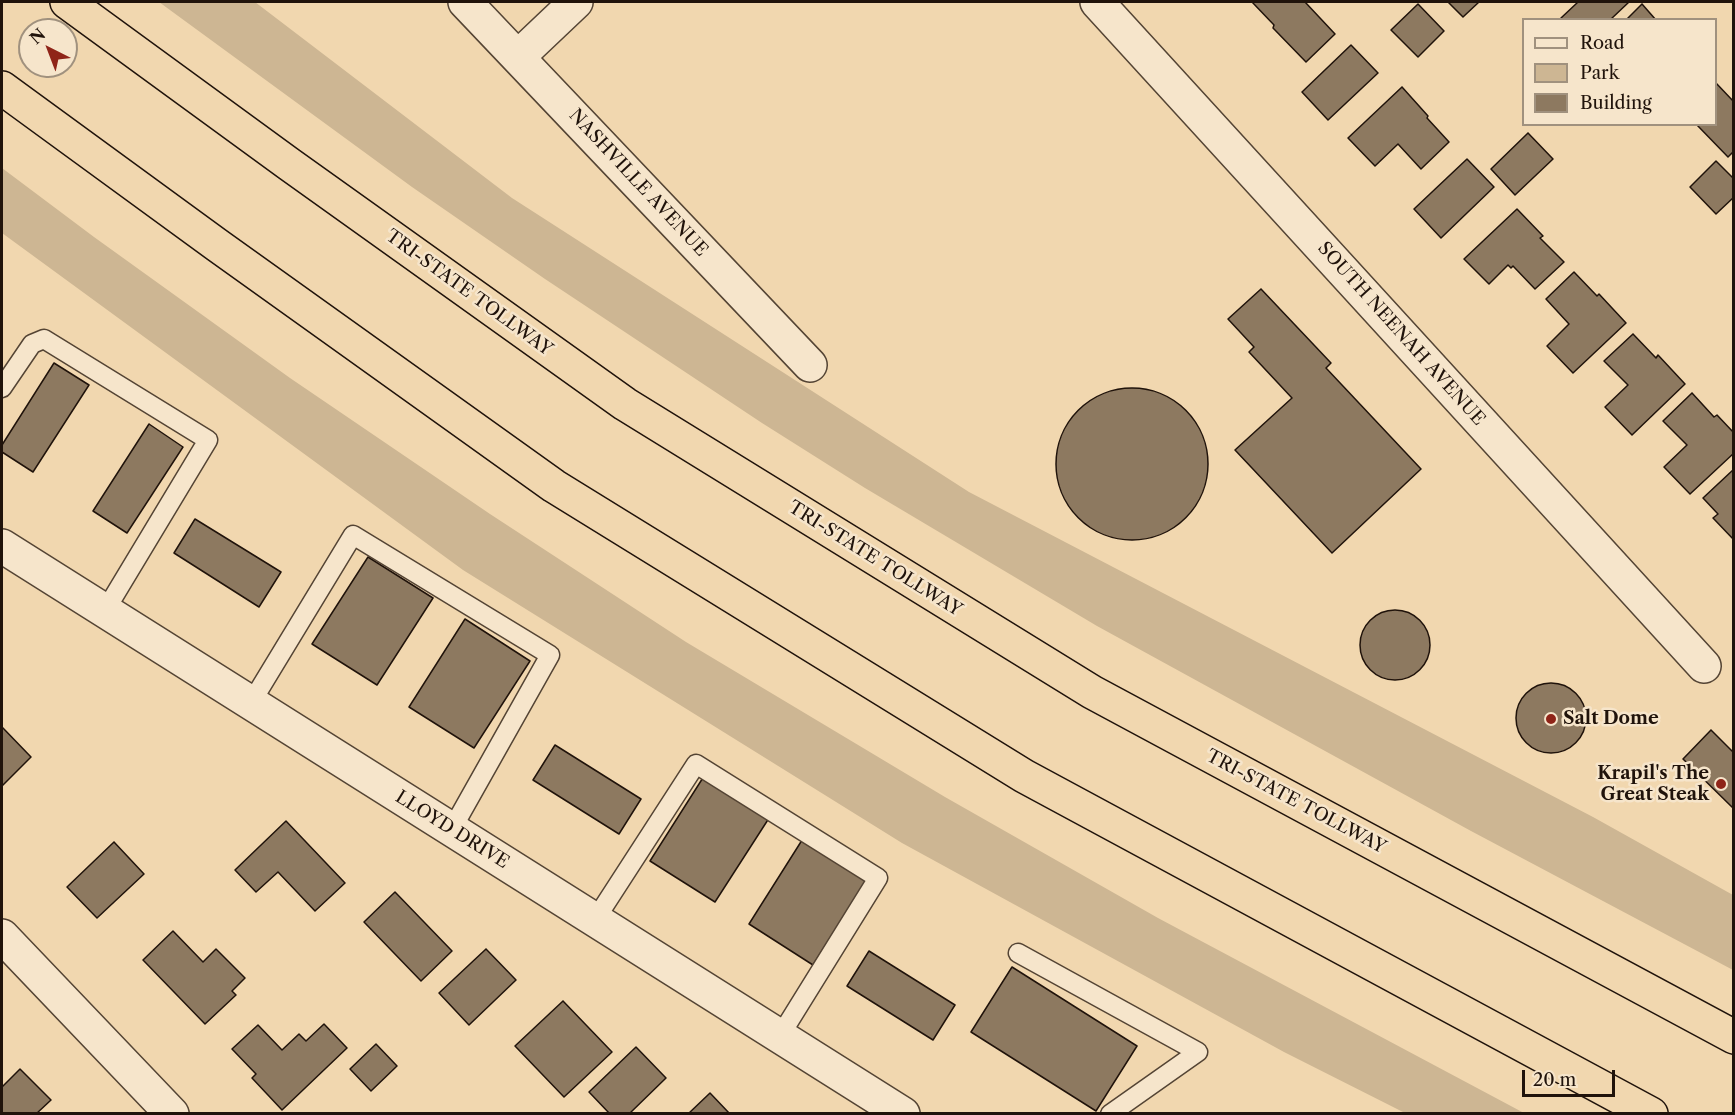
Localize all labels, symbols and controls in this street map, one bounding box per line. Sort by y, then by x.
north arrow [18,18,78,78]
legend [1522,18,1717,126]
text: N [25,24,49,48]
text: Road [1580,32,1625,54]
text: Park [1580,62,1619,84]
text: Building [1580,92,1652,114]
street label: NASHVILLE AVENUE [564,105,712,261]
street label: TRI-STATE TOLLWAY [382,225,556,361]
street label: SOUTH NEENAH AVENUE [1313,238,1489,430]
street label: TRI-STATE TOLLWAY [784,497,966,621]
place label: Salt Dome [1563,708,1659,730]
marker: Salt Dome [1544,712,1558,726]
street label: TRI-STATE TOLLWAY [1202,745,1390,859]
place label: Krapil's The Great Steak [1597,763,1709,806]
marker: Krapil's The Great Steak [1714,777,1728,791]
street label: LLOYD DRIVE [391,786,513,874]
scale bar [1525,1058,1618,1096]
text: 20 m [1533,1069,1576,1091]

